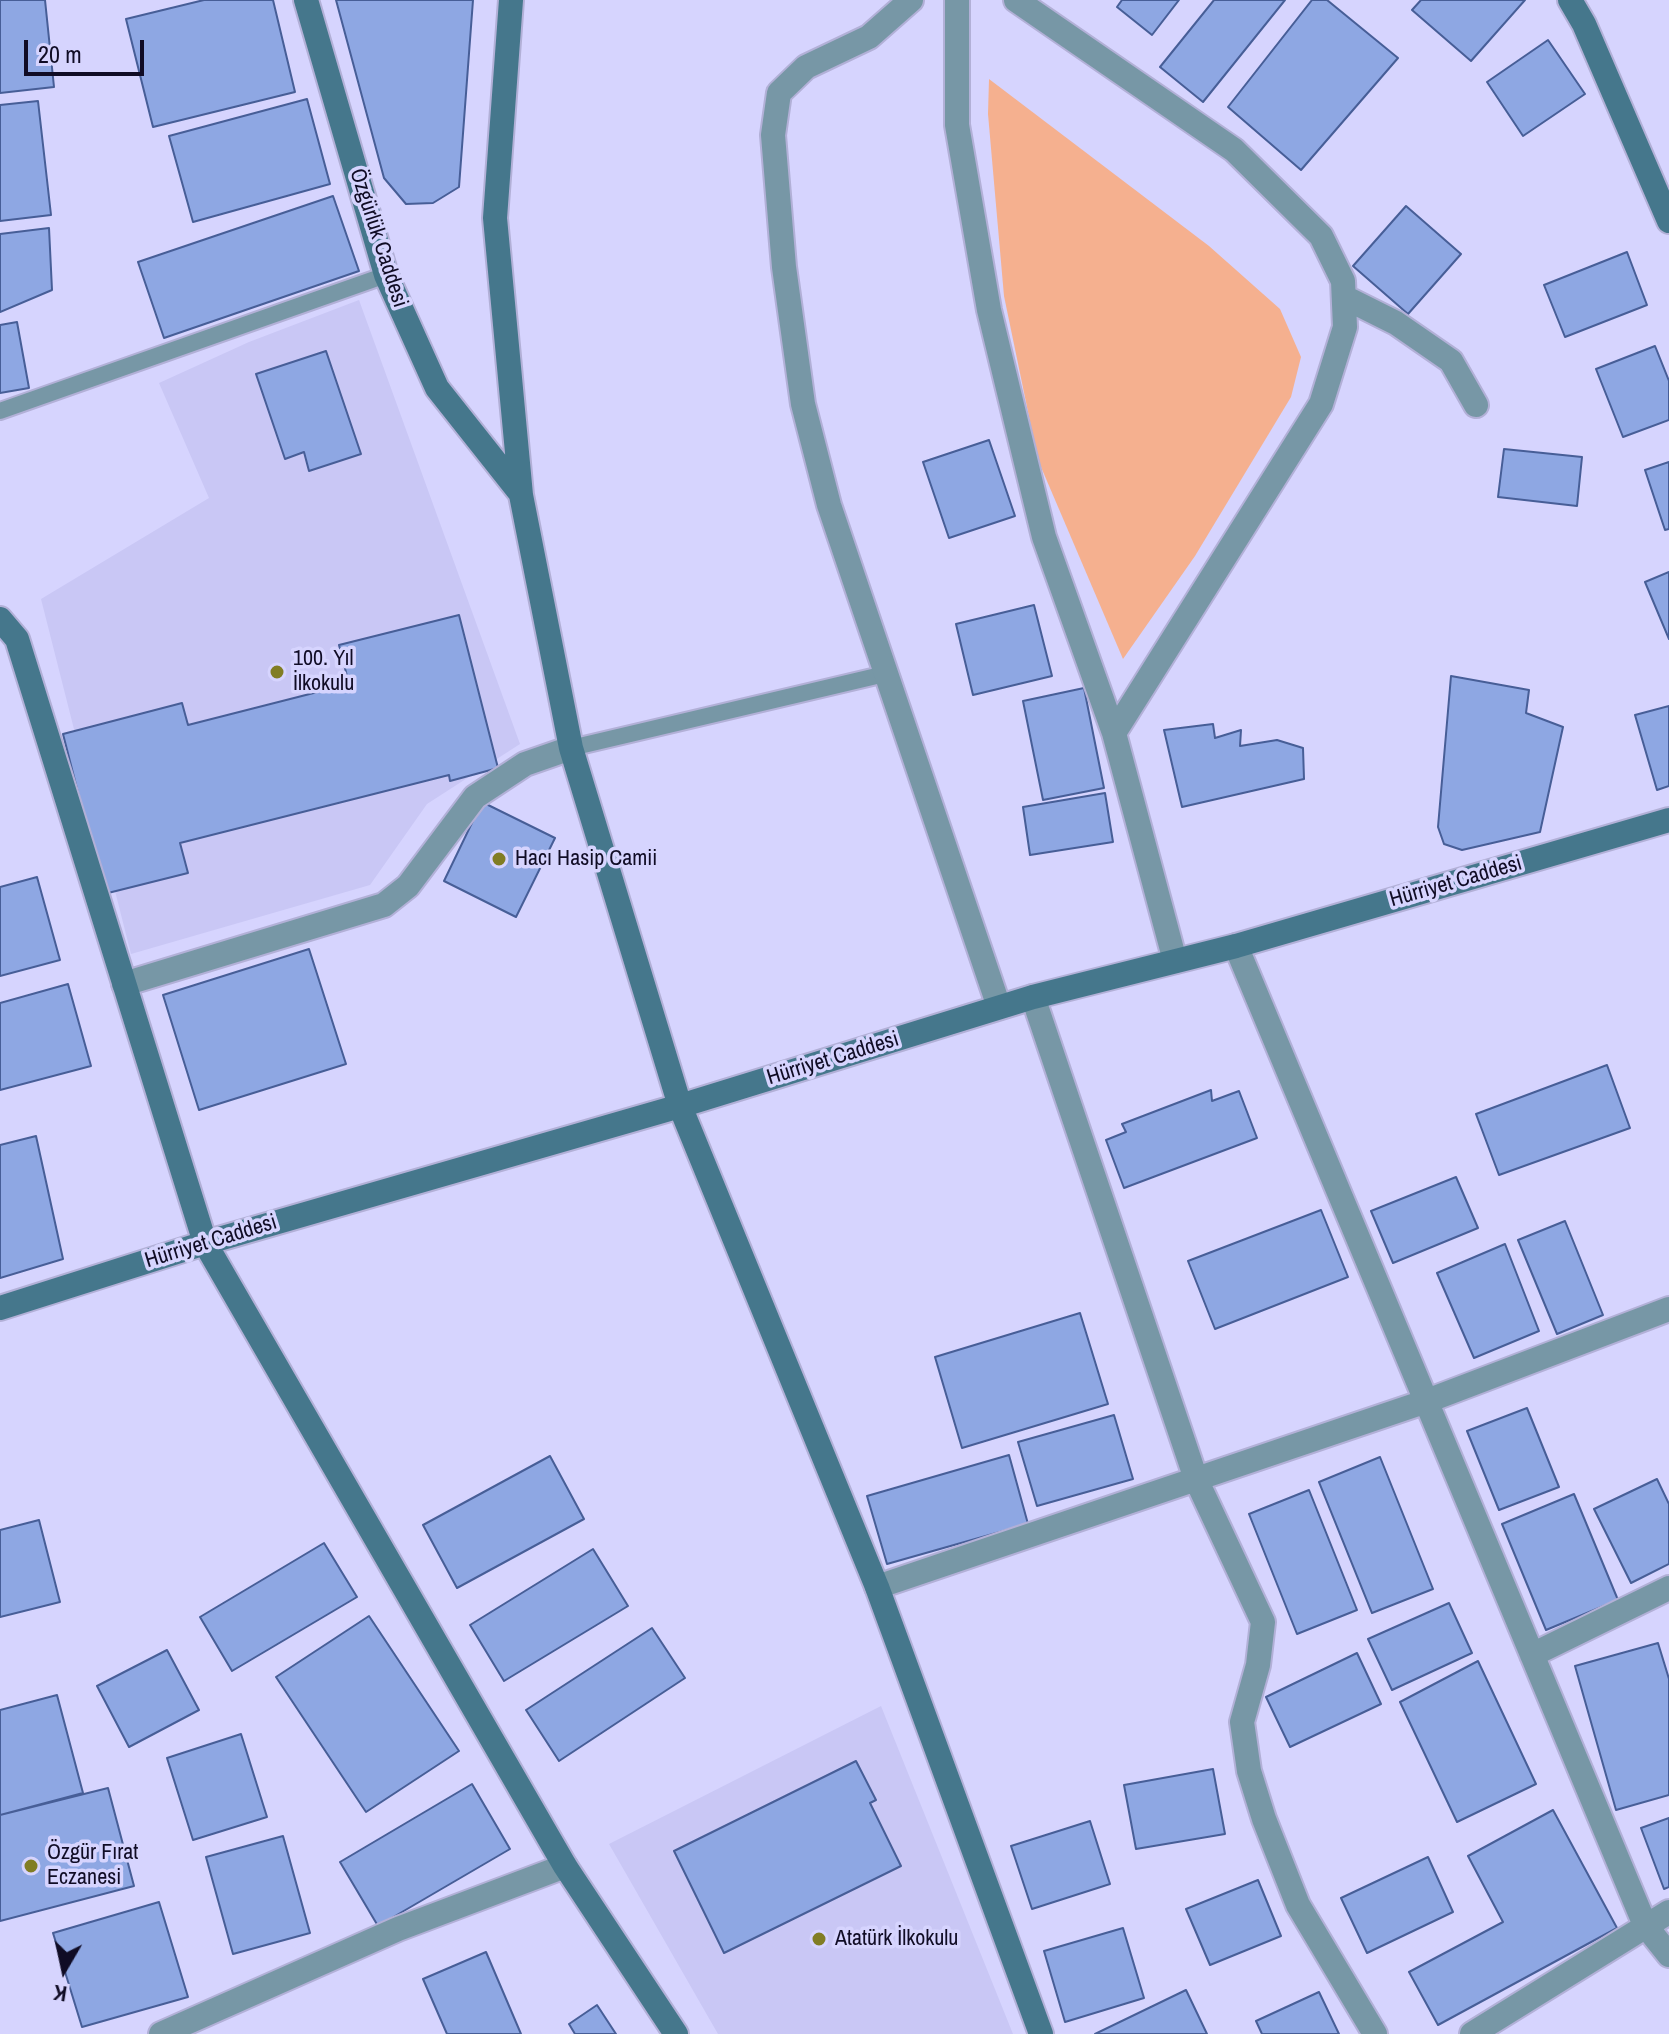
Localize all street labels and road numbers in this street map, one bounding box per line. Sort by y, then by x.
street label: Özgürlük Caddesi [343,165,413,311]
street label: Hürriyet Caddesi [1387,851,1525,913]
street label: Hürriyet Caddesi [764,1026,902,1092]
street label: Hürriyet Caddesi [142,1209,280,1275]

